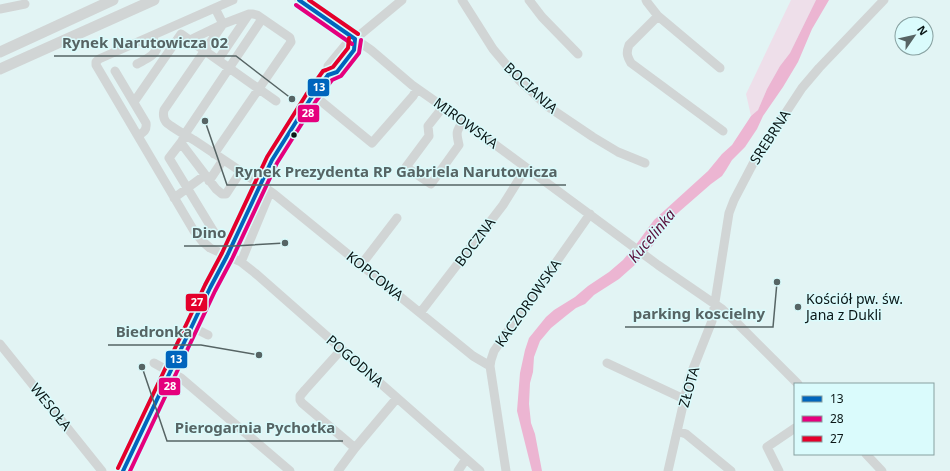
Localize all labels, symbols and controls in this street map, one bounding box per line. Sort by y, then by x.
north arrow [894,16,934,56]
text: N [914,22,931,38]
callout: Rynek Narutowicza 02 [54,29,236,56]
text: Rynek Narutowicza 02 [62,32,228,52]
street label: BOCIANIA [500,58,562,117]
line badge: 13 [307,78,330,97]
text: 13 [313,79,325,94]
street label: MIROWSKA [430,93,502,152]
line badge: 28 [297,104,320,123]
text: 28 [302,105,314,120]
street label: SREBRNA [745,106,794,168]
unlabelled marker [289,130,299,140]
callout: Rynek Prezydenta RP Gabriela Narutowicza [227,158,566,185]
text: Rynek Prezydenta RP Gabriela Narutowicza [235,161,557,181]
water label: Kucelinka [623,204,680,266]
street label: BOCZNA [450,213,499,270]
callout: Dino [184,219,234,246]
text: Dino [192,222,226,242]
street label: KOPCOWA [343,247,408,305]
street label: KACZOROWSKA [490,255,565,350]
place label: Kościół pw. św. Jana z Dukli [804,289,903,324]
line badge: 27 [185,293,208,312]
text: 27 [191,294,203,309]
callout: parking koscielny [625,300,773,327]
marker: Kościół pw. św. Jana z Dukli [793,302,803,312]
text: parking koscielny [633,303,766,323]
callout: Biedronka [108,318,201,345]
text: Biedronka [116,321,192,341]
street label: POGODNA [323,330,388,391]
line badge: 13 [165,350,188,369]
text: 13 [170,351,182,366]
street label: ZŁOTA [674,364,703,409]
line badge: 28 [158,377,181,396]
text: 28 [164,378,176,393]
street label: WESOŁA [26,379,76,434]
legend [794,383,934,455]
text: 13 [830,390,844,407]
text: 28 [830,410,844,427]
callout: Pierogarnia Pychotka [167,414,343,441]
text: Pierogarnia Pychotka [175,417,335,437]
text: 27 [830,430,844,447]

